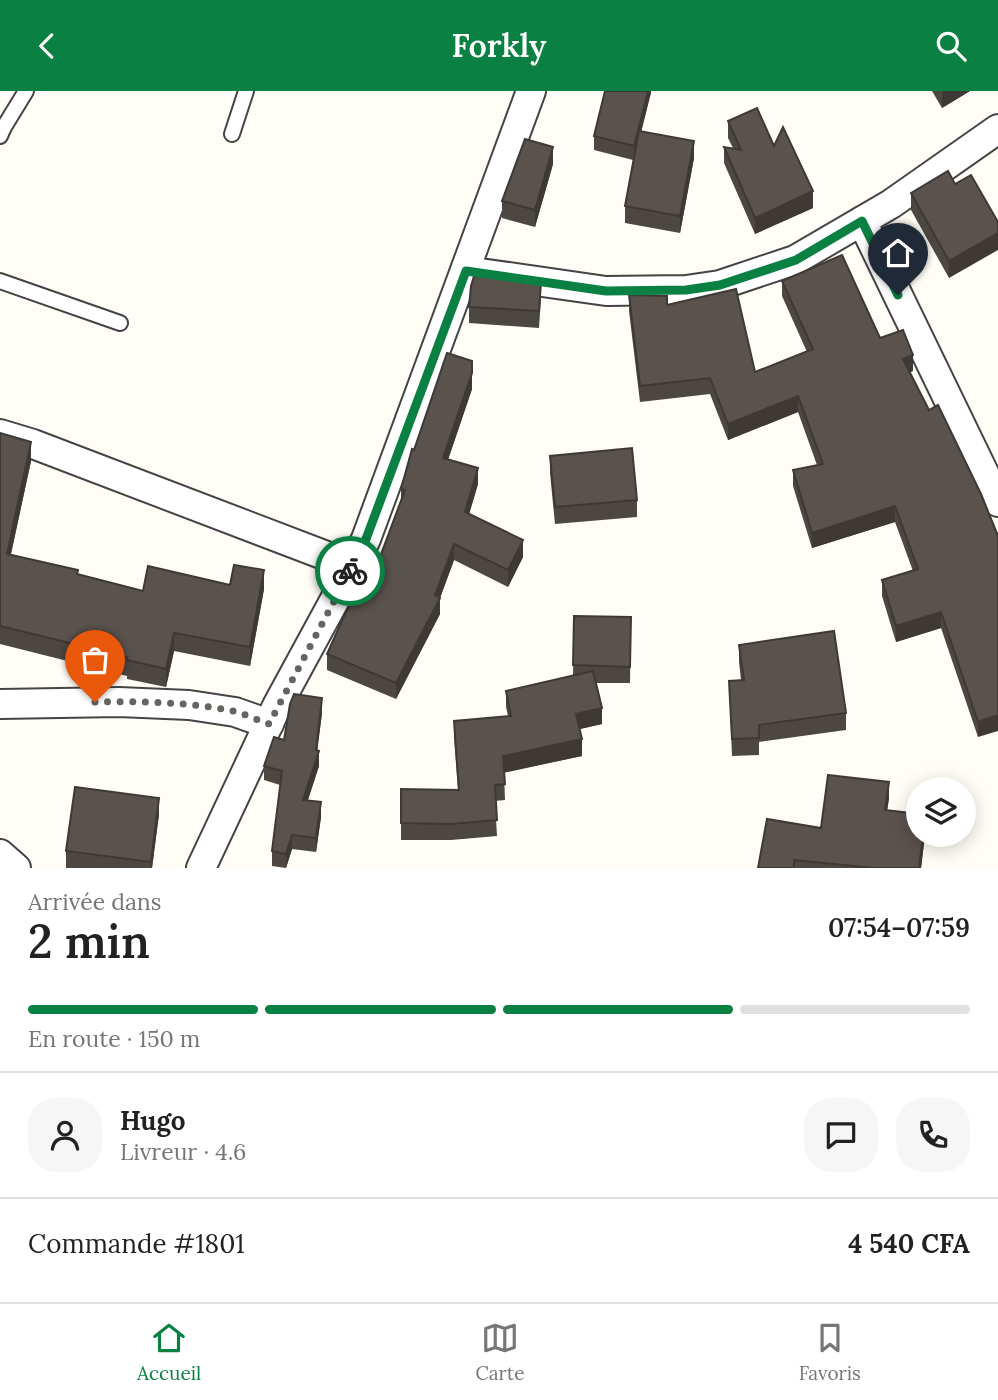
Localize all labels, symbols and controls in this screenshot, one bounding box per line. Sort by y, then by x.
text: Forkly [452,25,547,66]
icon: back [28,27,66,65]
icon: search [932,27,970,65]
pin [868,223,928,295]
icon: home [879,234,917,272]
courier [315,536,385,606]
icon: bike [331,552,369,590]
pin [65,630,125,702]
icon: bag [76,641,114,679]
map controls [906,777,976,847]
button: layers [906,777,976,847]
text: Arrivée dans [28,887,161,916]
text: 07:54–07:59 [828,911,970,944]
text: 2 min [28,912,150,971]
text: En route · 150 m [28,1024,200,1053]
button: person [28,1098,102,1172]
button: chat [804,1098,878,1172]
button: phone [896,1098,970,1172]
text: Hugo [120,1104,185,1137]
text: Livreur · 4.6 [120,1137,246,1166]
text: Commande #1801 [28,1227,245,1260]
text: 4 540 CFA [848,1227,970,1260]
tab: Accueil [137,1319,201,1385]
tab: Carte [475,1319,525,1385]
tab: Favoris [799,1319,861,1385]

